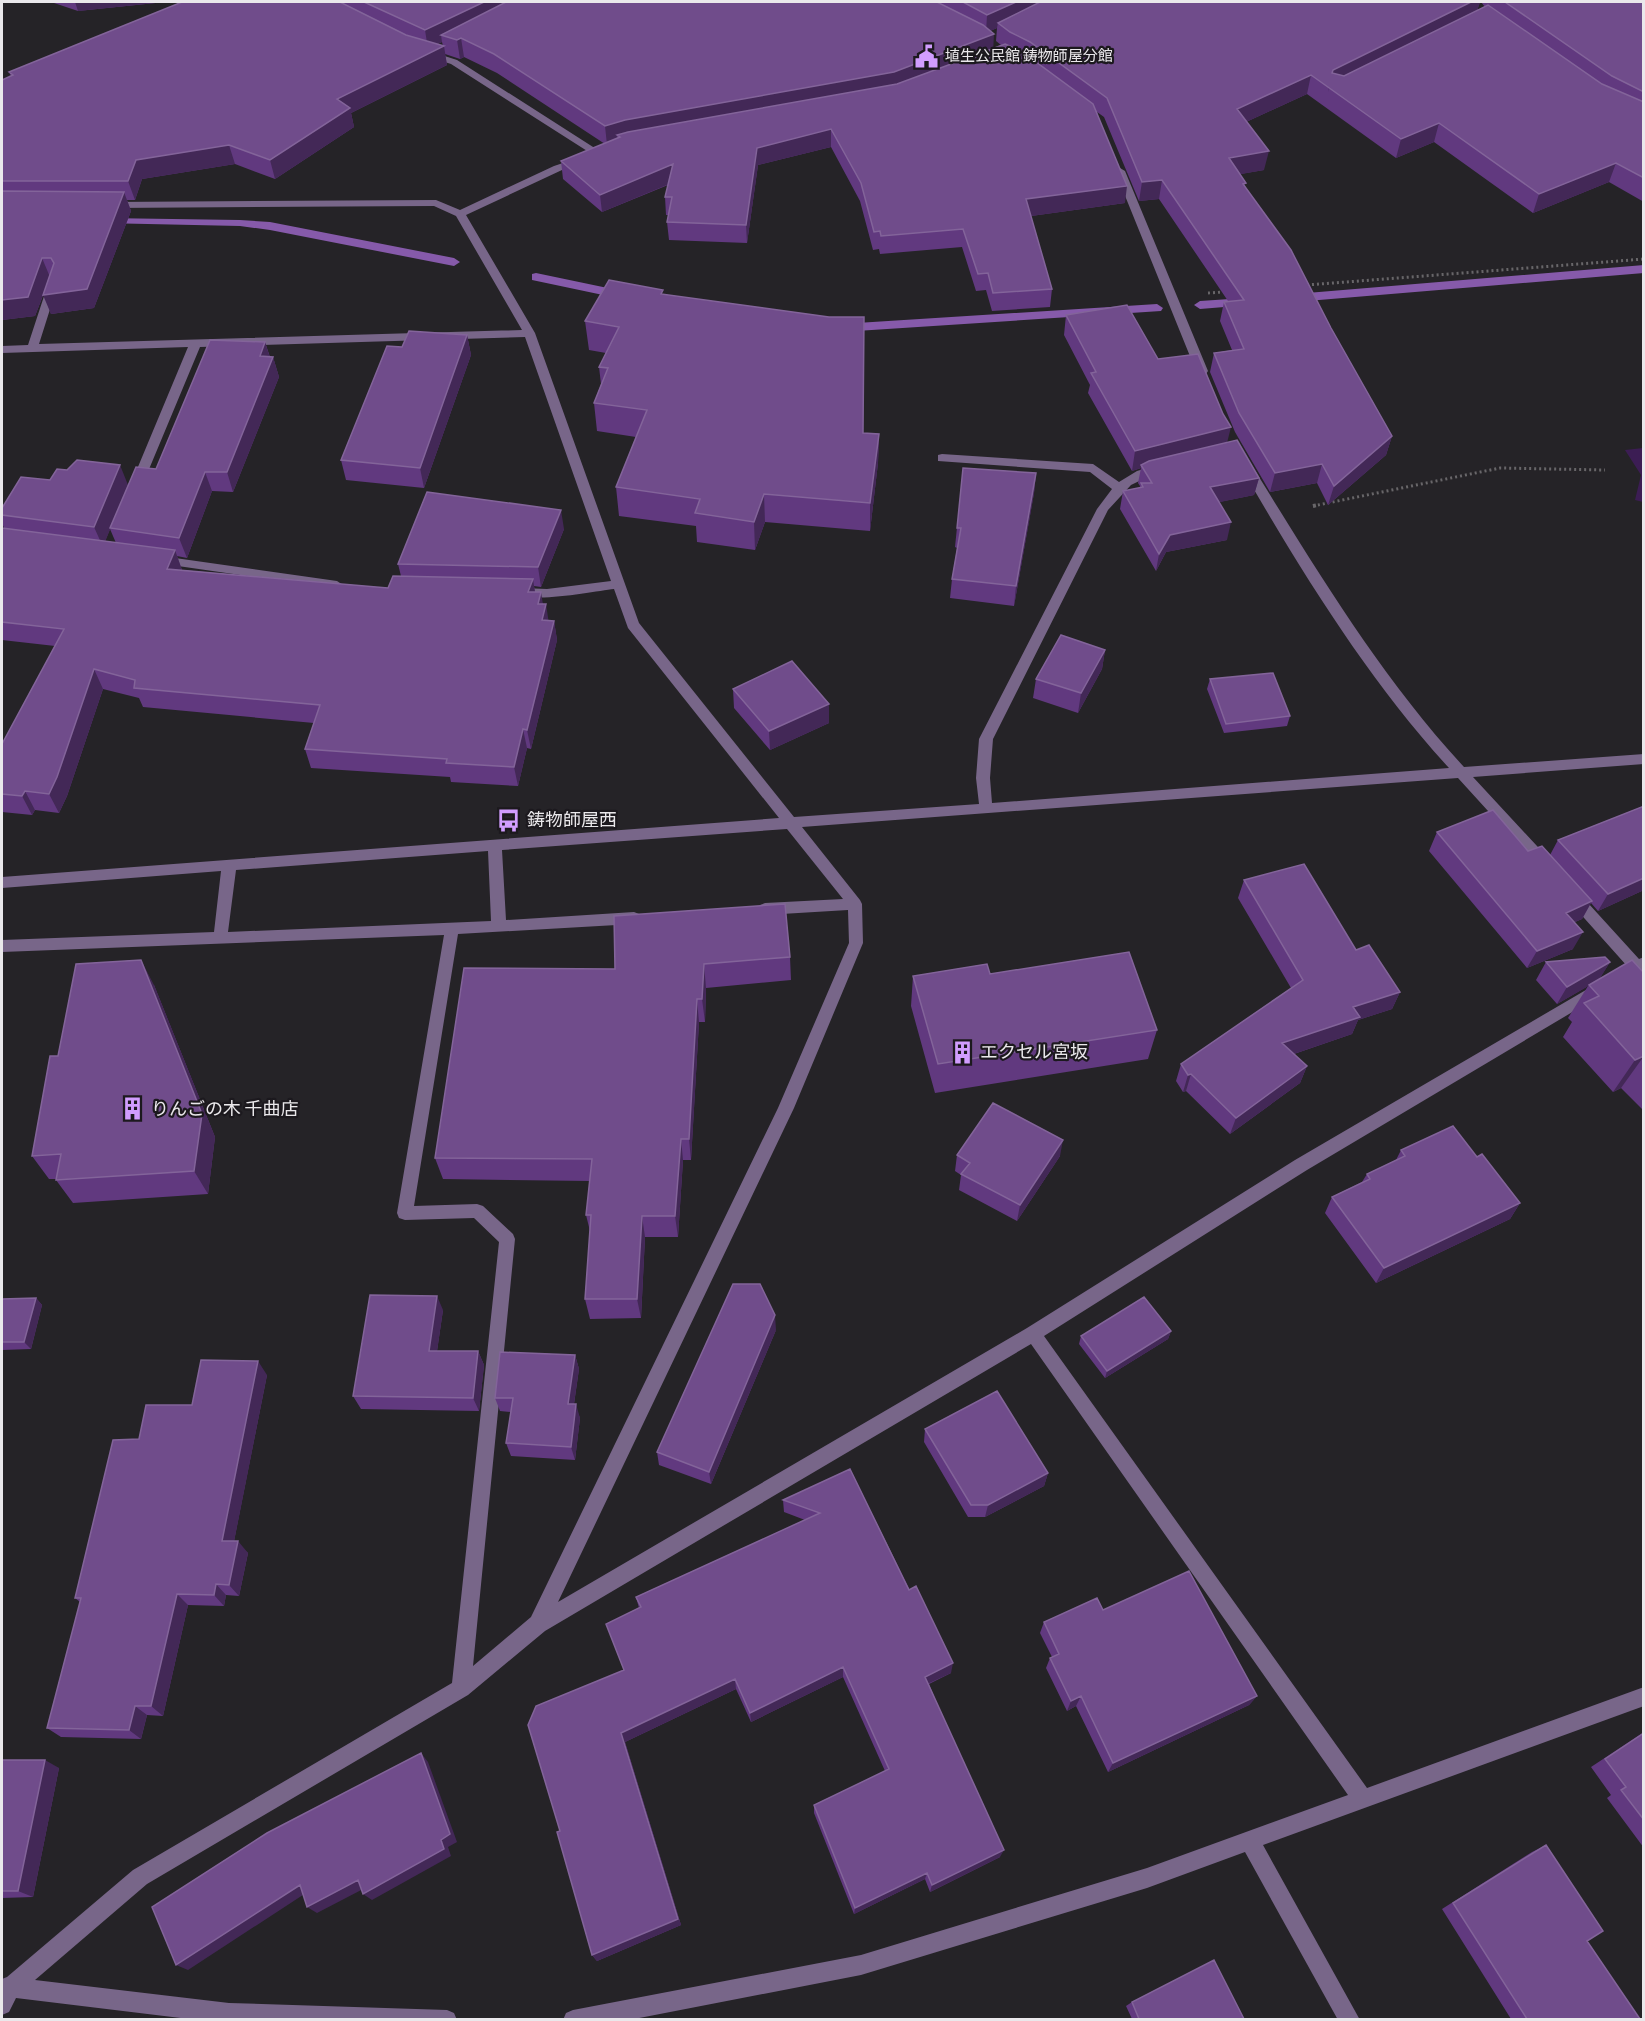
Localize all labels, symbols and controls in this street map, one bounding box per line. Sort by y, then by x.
public building icon: 埴生公民館 鋳物師屋分館 [914,43,940,69]
place label: 埴生公民館 鋳物師屋分館 [945,46,1113,64]
bus stop icon: 鋳物師屋西 [496,807,522,833]
place label: 鋳物師屋西 [527,808,617,830]
building icon: エクセル宮坂 [949,1039,975,1065]
place label: エクセル宮坂 [980,1040,1088,1062]
building icon: りんごの木 千曲店 [120,1096,146,1122]
place label: りんごの木 千曲店 [151,1097,298,1119]

